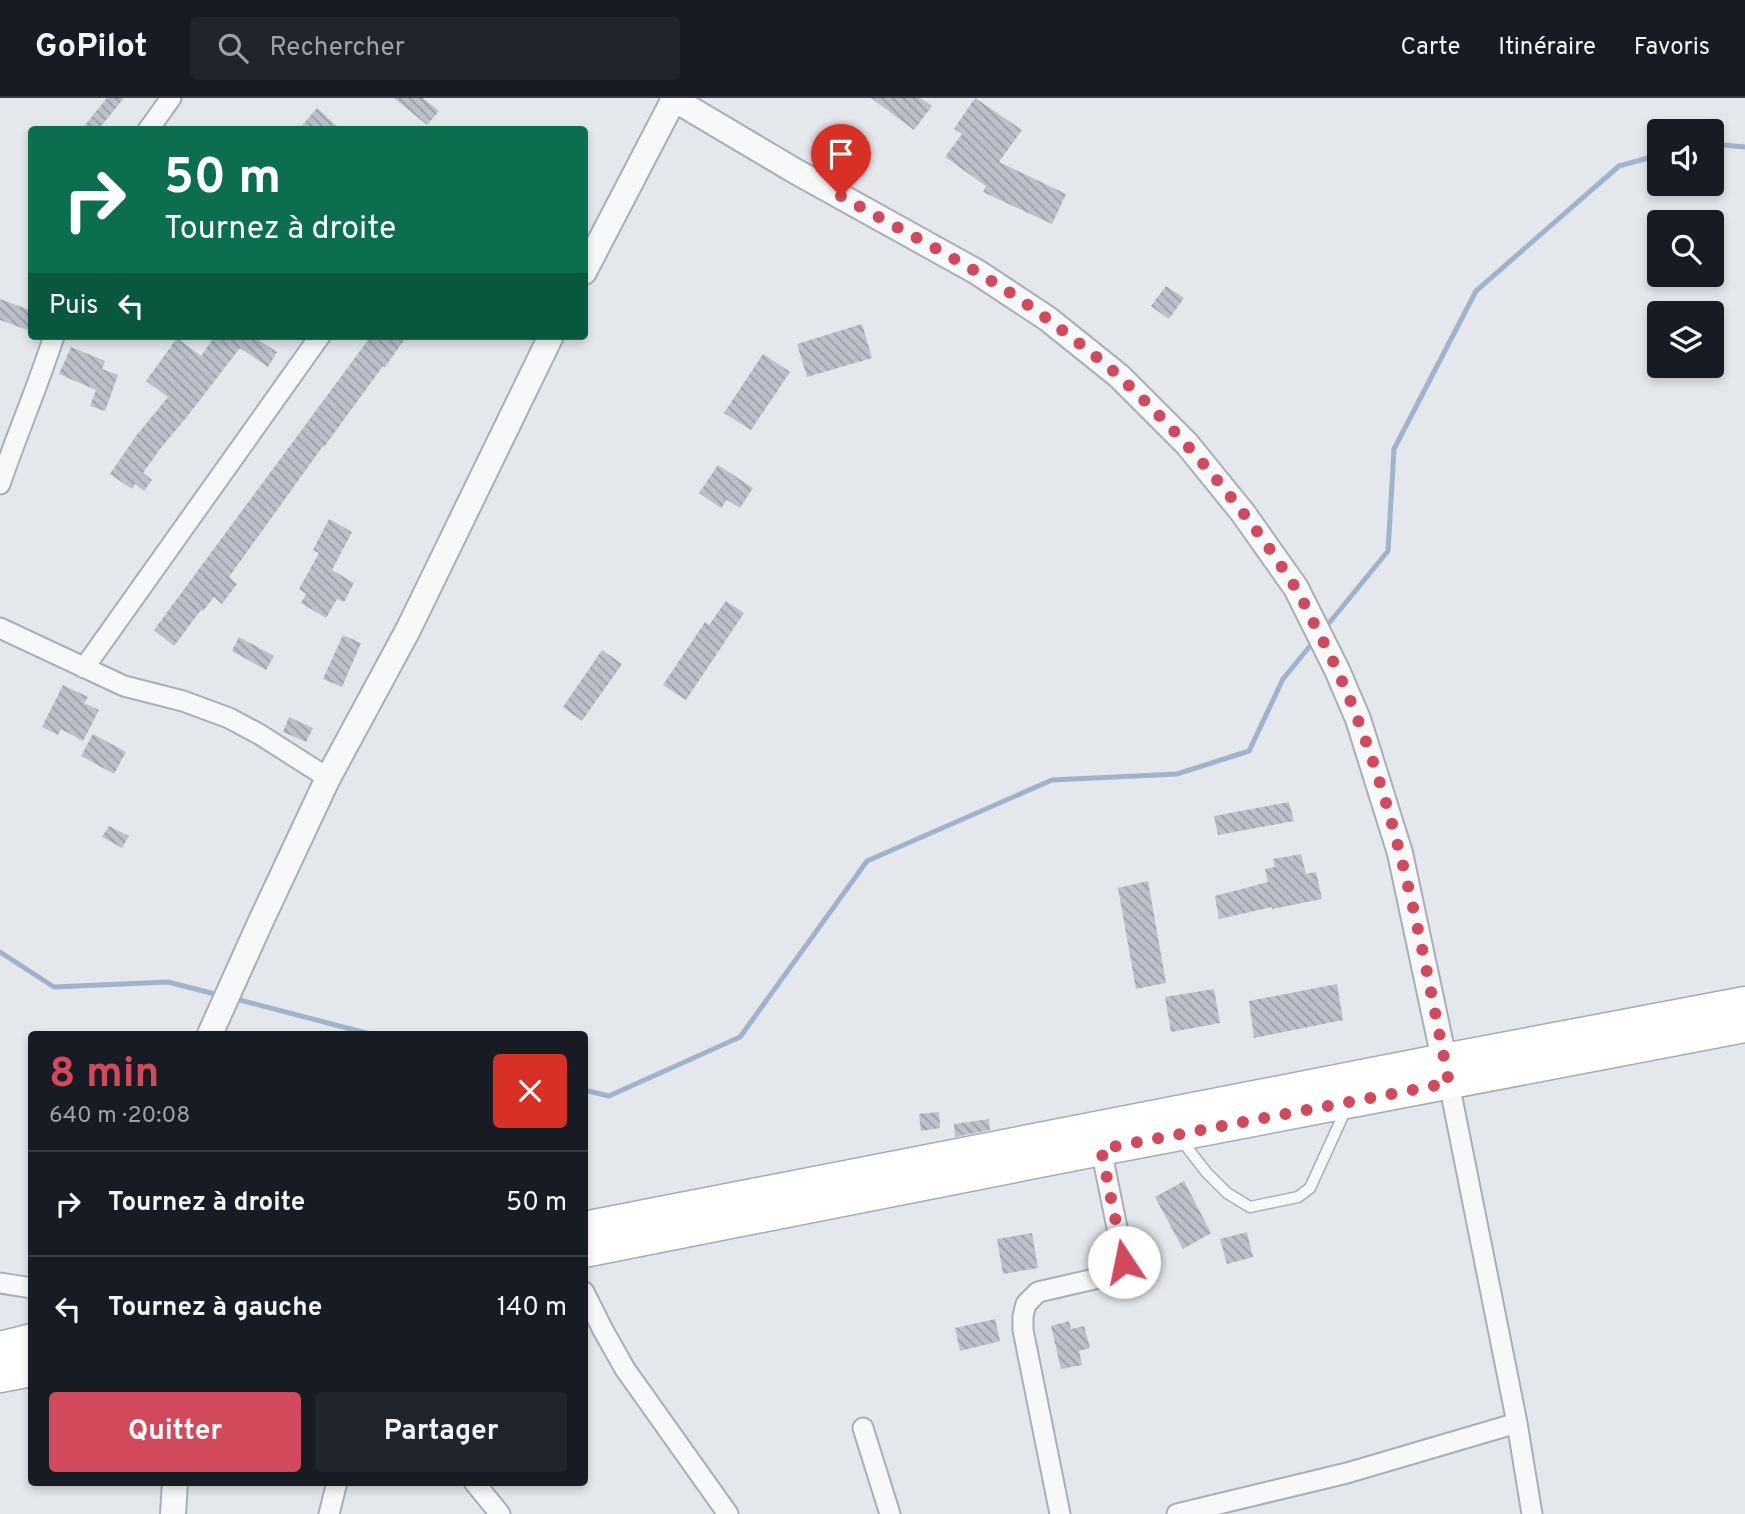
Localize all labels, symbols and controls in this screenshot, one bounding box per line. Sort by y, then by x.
search box [190,17,680,80]
text: GoPilot [35,27,148,69]
icon: search [214,29,252,67]
text: Rechercher [270,32,405,65]
text: Carte [1400,33,1460,63]
text: Itinéraire [1498,33,1596,63]
text: Favoris [1634,33,1710,63]
map controls [1647,119,1724,378]
button: sound [1647,119,1724,196]
pin [811,124,871,196]
icon: arrive [822,135,860,173]
text: 50 m [164,149,281,211]
icon: right [49,154,140,245]
text: Tournez à droite [164,210,396,250]
button: search [1647,210,1724,287]
icon: left [112,287,150,325]
text: Puis [49,290,98,323]
button: layers [1647,301,1724,378]
text: 8 min [49,1049,159,1102]
button: close [493,1054,567,1128]
text: 640 m · 20:08 [49,1102,190,1131]
icon: right [49,1185,87,1223]
text: Tournez à droite [108,1187,305,1220]
text: 50 m [506,1187,567,1220]
position arrow [1087,1225,1161,1299]
icon: left [49,1290,87,1328]
text: Tournez à gauche [108,1292,322,1325]
text: 140 m [497,1292,567,1325]
button: Quitter [49,1392,301,1472]
button: Partager [315,1392,567,1472]

